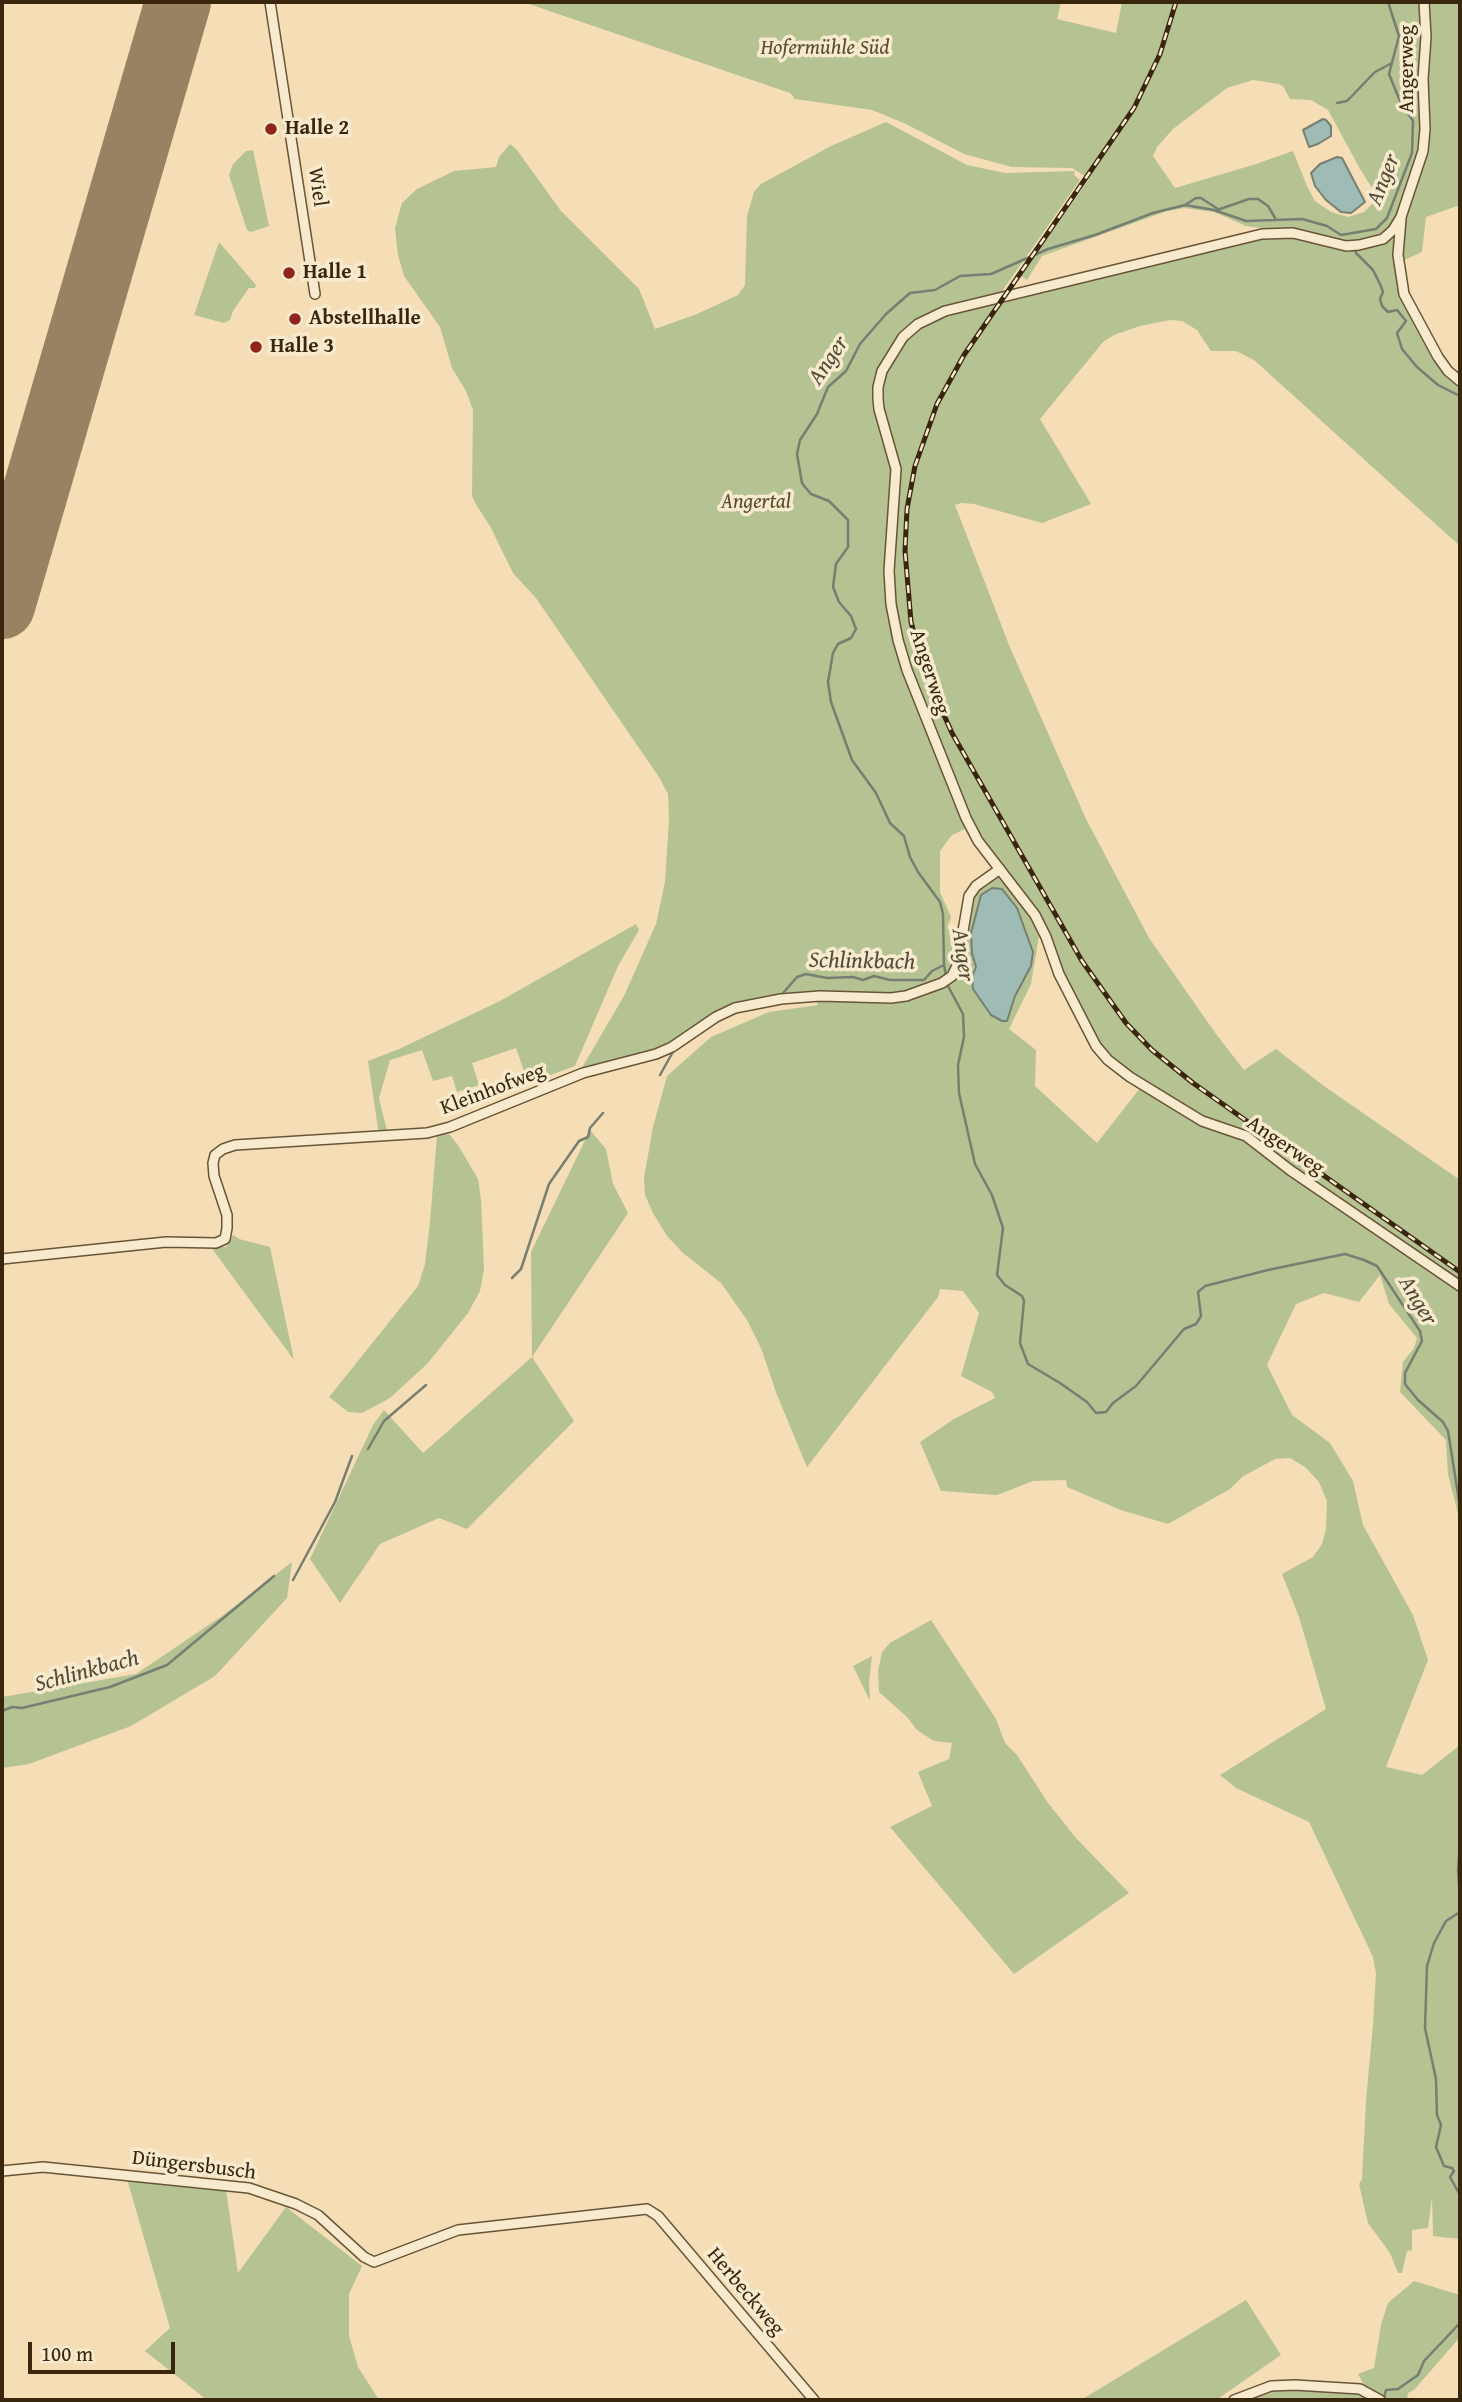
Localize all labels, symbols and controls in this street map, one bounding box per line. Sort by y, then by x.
street label: Angerweg [1395,25,1421,113]
park label: Hofermühle Süd [760,36,890,62]
place label: Halle 2 [285,116,349,142]
marker: Halle 2 [263,121,279,137]
water label: Anger [1361,150,1407,210]
street label: Wiel [302,166,332,208]
place label: Halle 1 [303,260,367,286]
marker: Halle 1 [281,265,297,281]
place label: Abstellhalle [309,306,421,332]
marker: Abstellhalle [287,311,303,327]
water label: Anger [803,331,855,391]
place label: Halle 3 [270,334,334,360]
marker: Halle 3 [248,339,264,355]
park label: Angertal [721,490,791,516]
street label: Angerweg [903,626,955,718]
water label: Anger [945,927,979,983]
water label: Schlinkbach [808,947,916,977]
street label: Kleinhofweg [437,1059,549,1121]
street label: Angerweg [1241,1111,1329,1181]
water label: Anger [1392,1271,1442,1331]
water label: Schlinkbach [32,1645,142,1699]
street label: Düngersbusch [131,2146,257,2186]
street label: Herbeckweg [701,2243,789,2341]
scale bar [32,2328,178,2372]
text: 100 m [41,2338,93,2369]

